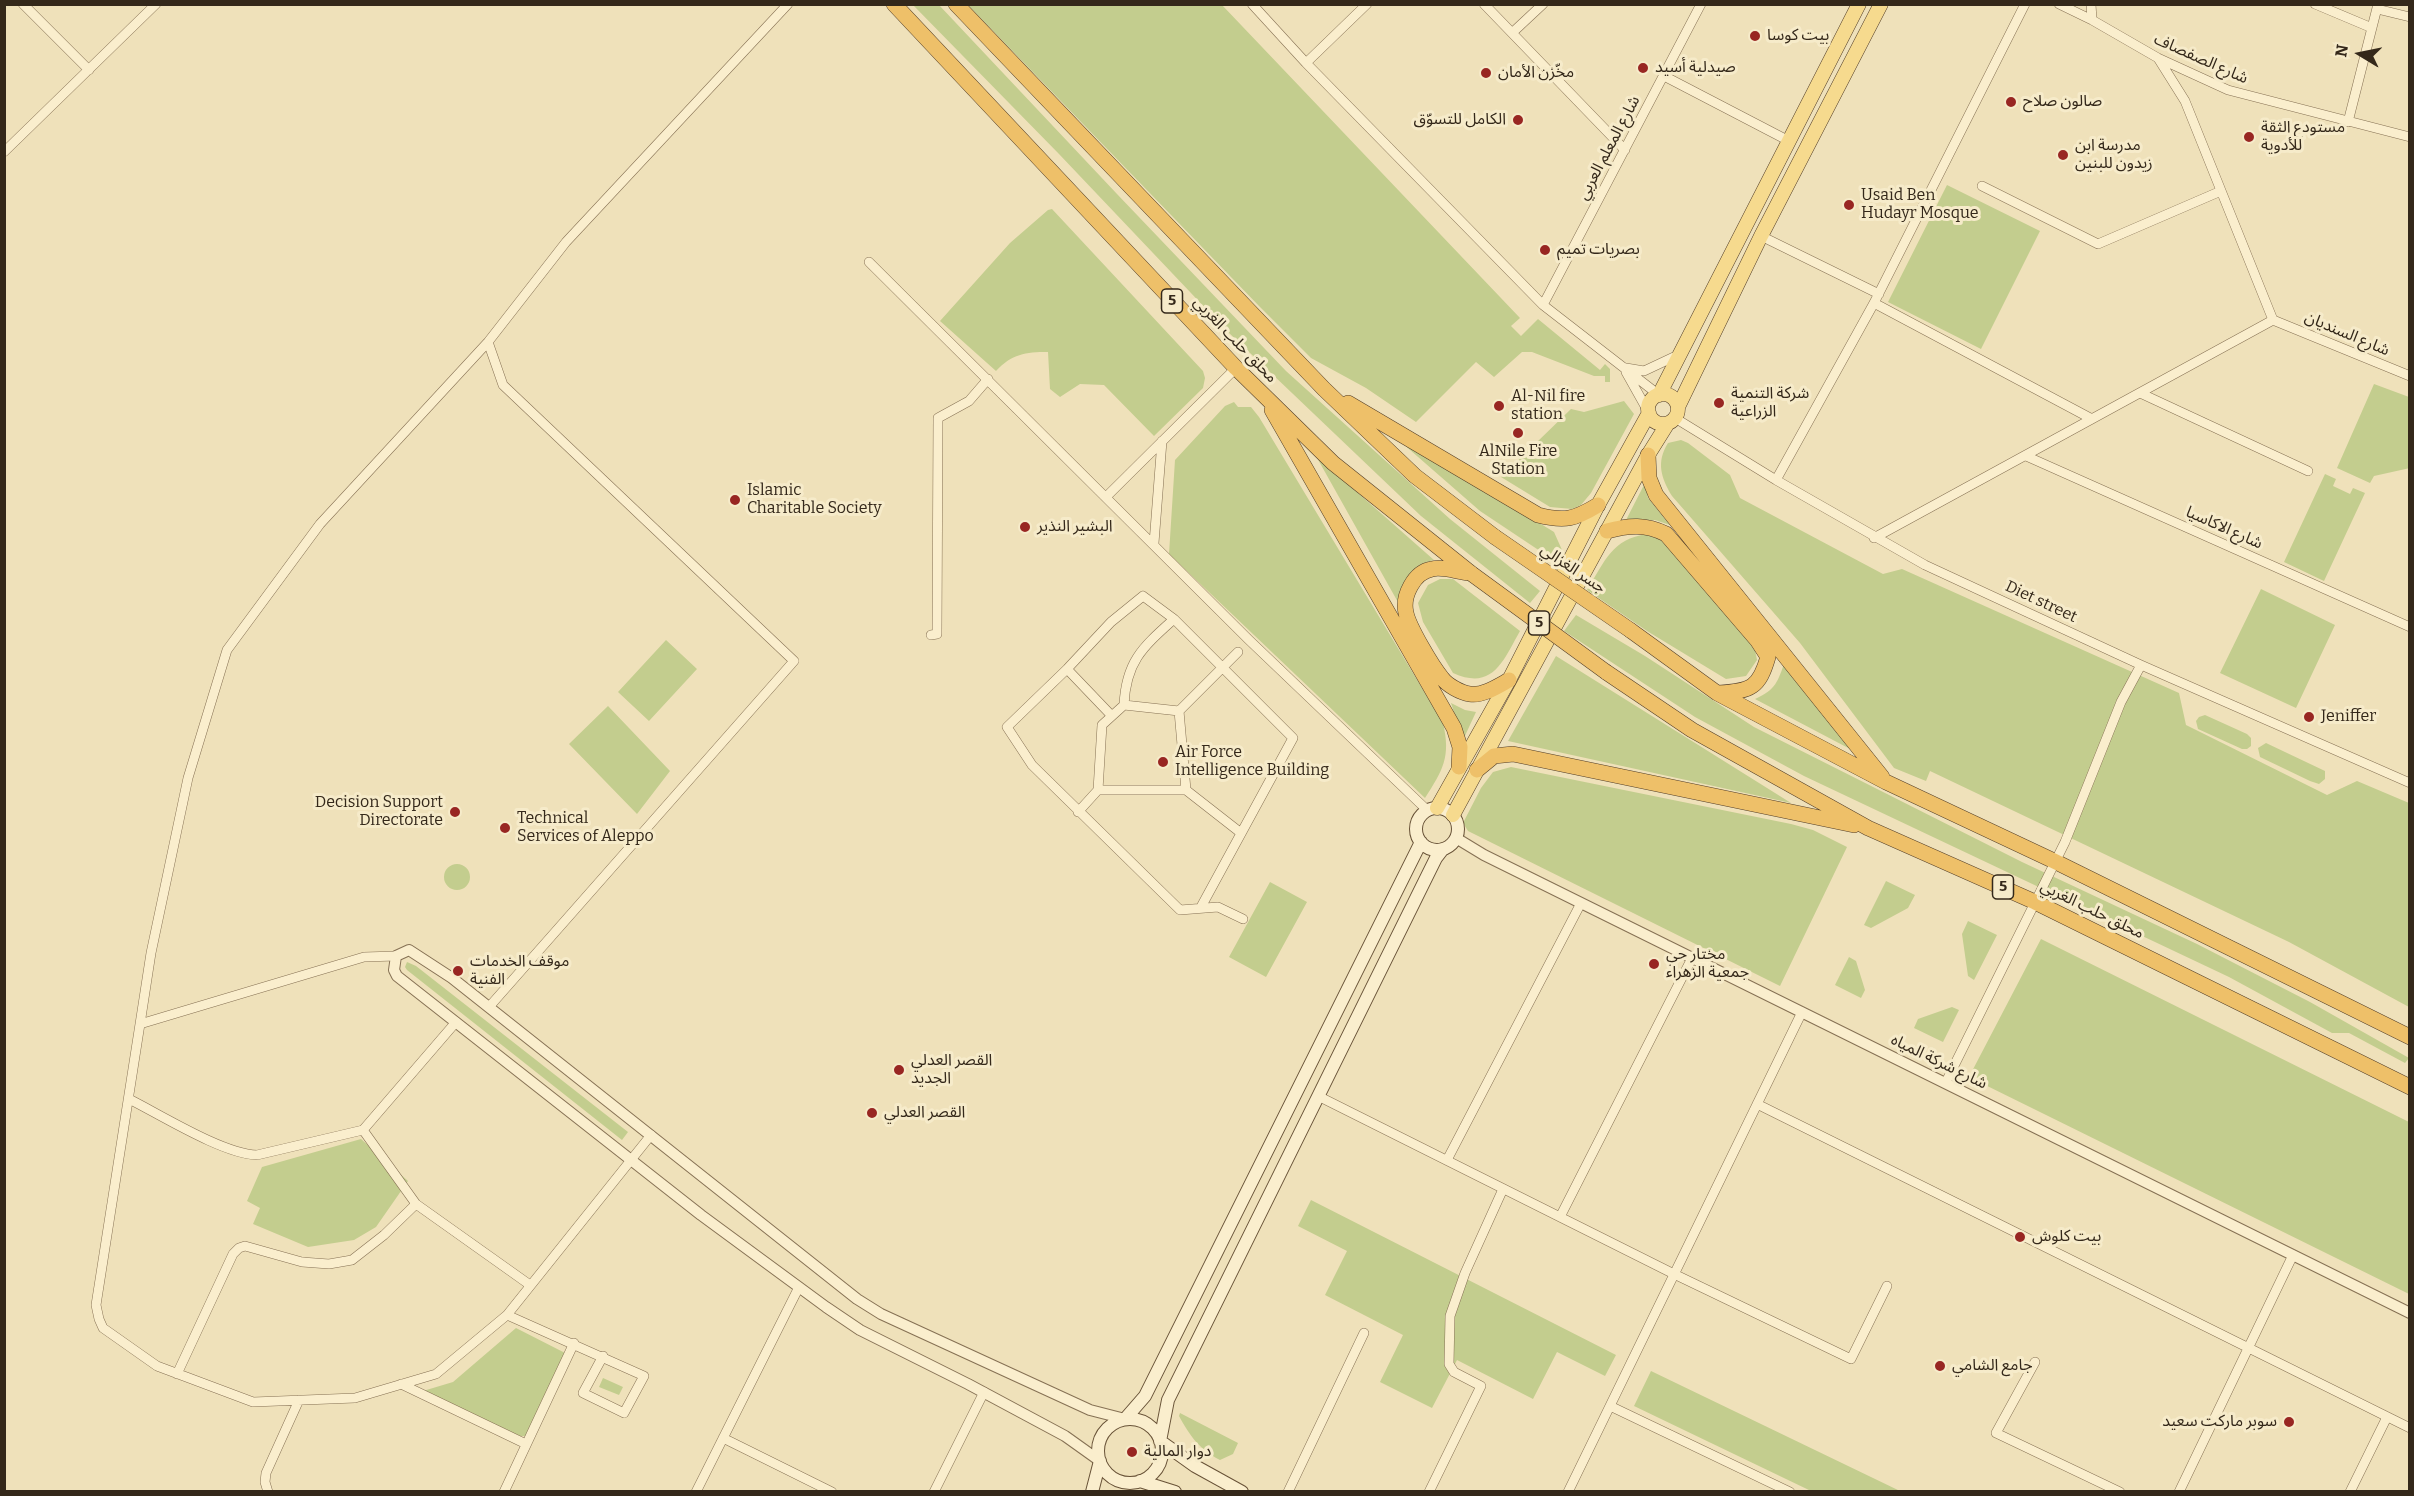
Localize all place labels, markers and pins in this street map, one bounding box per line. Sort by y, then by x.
place label: بيت كوسا [1767,26,1829,46]
marker: بيت كوسا [1748,29,1762,43]
place label: صيدلية أسيد [1655,58,1736,78]
marker: صيدلية أسيد [1636,61,1650,75]
place label: مخّزن الأمان [1498,63,1574,83]
marker: مخّزن الأمان [1479,66,1493,80]
place label: صالون صلاح [2023,92,2102,112]
marker: صالون صلاح [2004,95,2018,109]
place label: الكامل للتسوّق [1414,110,1506,130]
marker: الكامل للتسوّق [1511,113,1525,127]
place label: مستودع الثقة للأدوية [2261,118,2345,156]
marker: مستودع الثقة للأدوية [2242,130,2256,144]
place label: مدرسة ابن زيدون للبنين [2075,136,2153,174]
marker: مدرسة ابن زيدون للبنين [2056,148,2070,162]
place label: Usaid Ben Hudayr Mosque [1861,186,1979,224]
marker: Usaid Ben Hudayr Mosque [1842,198,1856,212]
place label: بصريات تميم [1557,240,1640,260]
marker: بصريات تميم [1538,243,1552,257]
place label: شركة التنمية الزراعية [1731,384,1809,422]
place label: Al-Nil fire station [1511,387,1585,425]
marker: شركة التنمية الزراعية [1712,396,1726,410]
marker: Al-Nil fire station [1492,399,1506,413]
marker: AlNile Fire Station [1511,426,1525,440]
place label: AlNile Fire Station [1479,442,1557,480]
place label: Islamic Charitable Society [747,481,882,519]
marker: Islamic Charitable Society [728,493,742,507]
place label: البشير النذير [1037,517,1113,537]
marker: البشير النذير [1018,520,1032,534]
place label: Jeniffer [2321,707,2376,727]
marker: Jeniffer [2302,710,2316,724]
place label: Air Force Intelligence Building [1175,743,1329,781]
marker: Air Force Intelligence Building [1156,755,1170,769]
place label: Decision Support Directorate [315,793,443,831]
marker: Decision Support Directorate [448,805,462,819]
place label: Technical Services of Aleppo [517,809,654,847]
marker: Technical Services of Aleppo [498,821,512,835]
place label: مختار حي جمعية الزهراء [1666,945,1749,983]
place label: موقف الخدمات الفنية [470,952,569,990]
marker: مختار حي جمعية الزهراء [1647,957,1661,971]
marker: موقف الخدمات الفنية [451,964,465,978]
place label: القصر العدلي الجديد [911,1051,992,1089]
marker: القصر العدلي الجديد [892,1063,906,1077]
place label: القصر العدلي [884,1103,965,1123]
marker: القصر العدلي [865,1106,879,1120]
place label: بيت كلوش [2032,1227,2101,1247]
marker: بيت كلوش [2013,1230,2027,1244]
place label: جامع الشامي [1952,1356,2033,1376]
marker: جامع الشامي [1933,1359,1947,1373]
place label: سوبر ماركت سعيد [2162,1412,2277,1432]
marker: سوبر ماركت سعيد [2282,1415,2296,1429]
place label: دوار المالية [1144,1442,1211,1462]
marker: دوار المالية [1125,1445,1139,1459]

